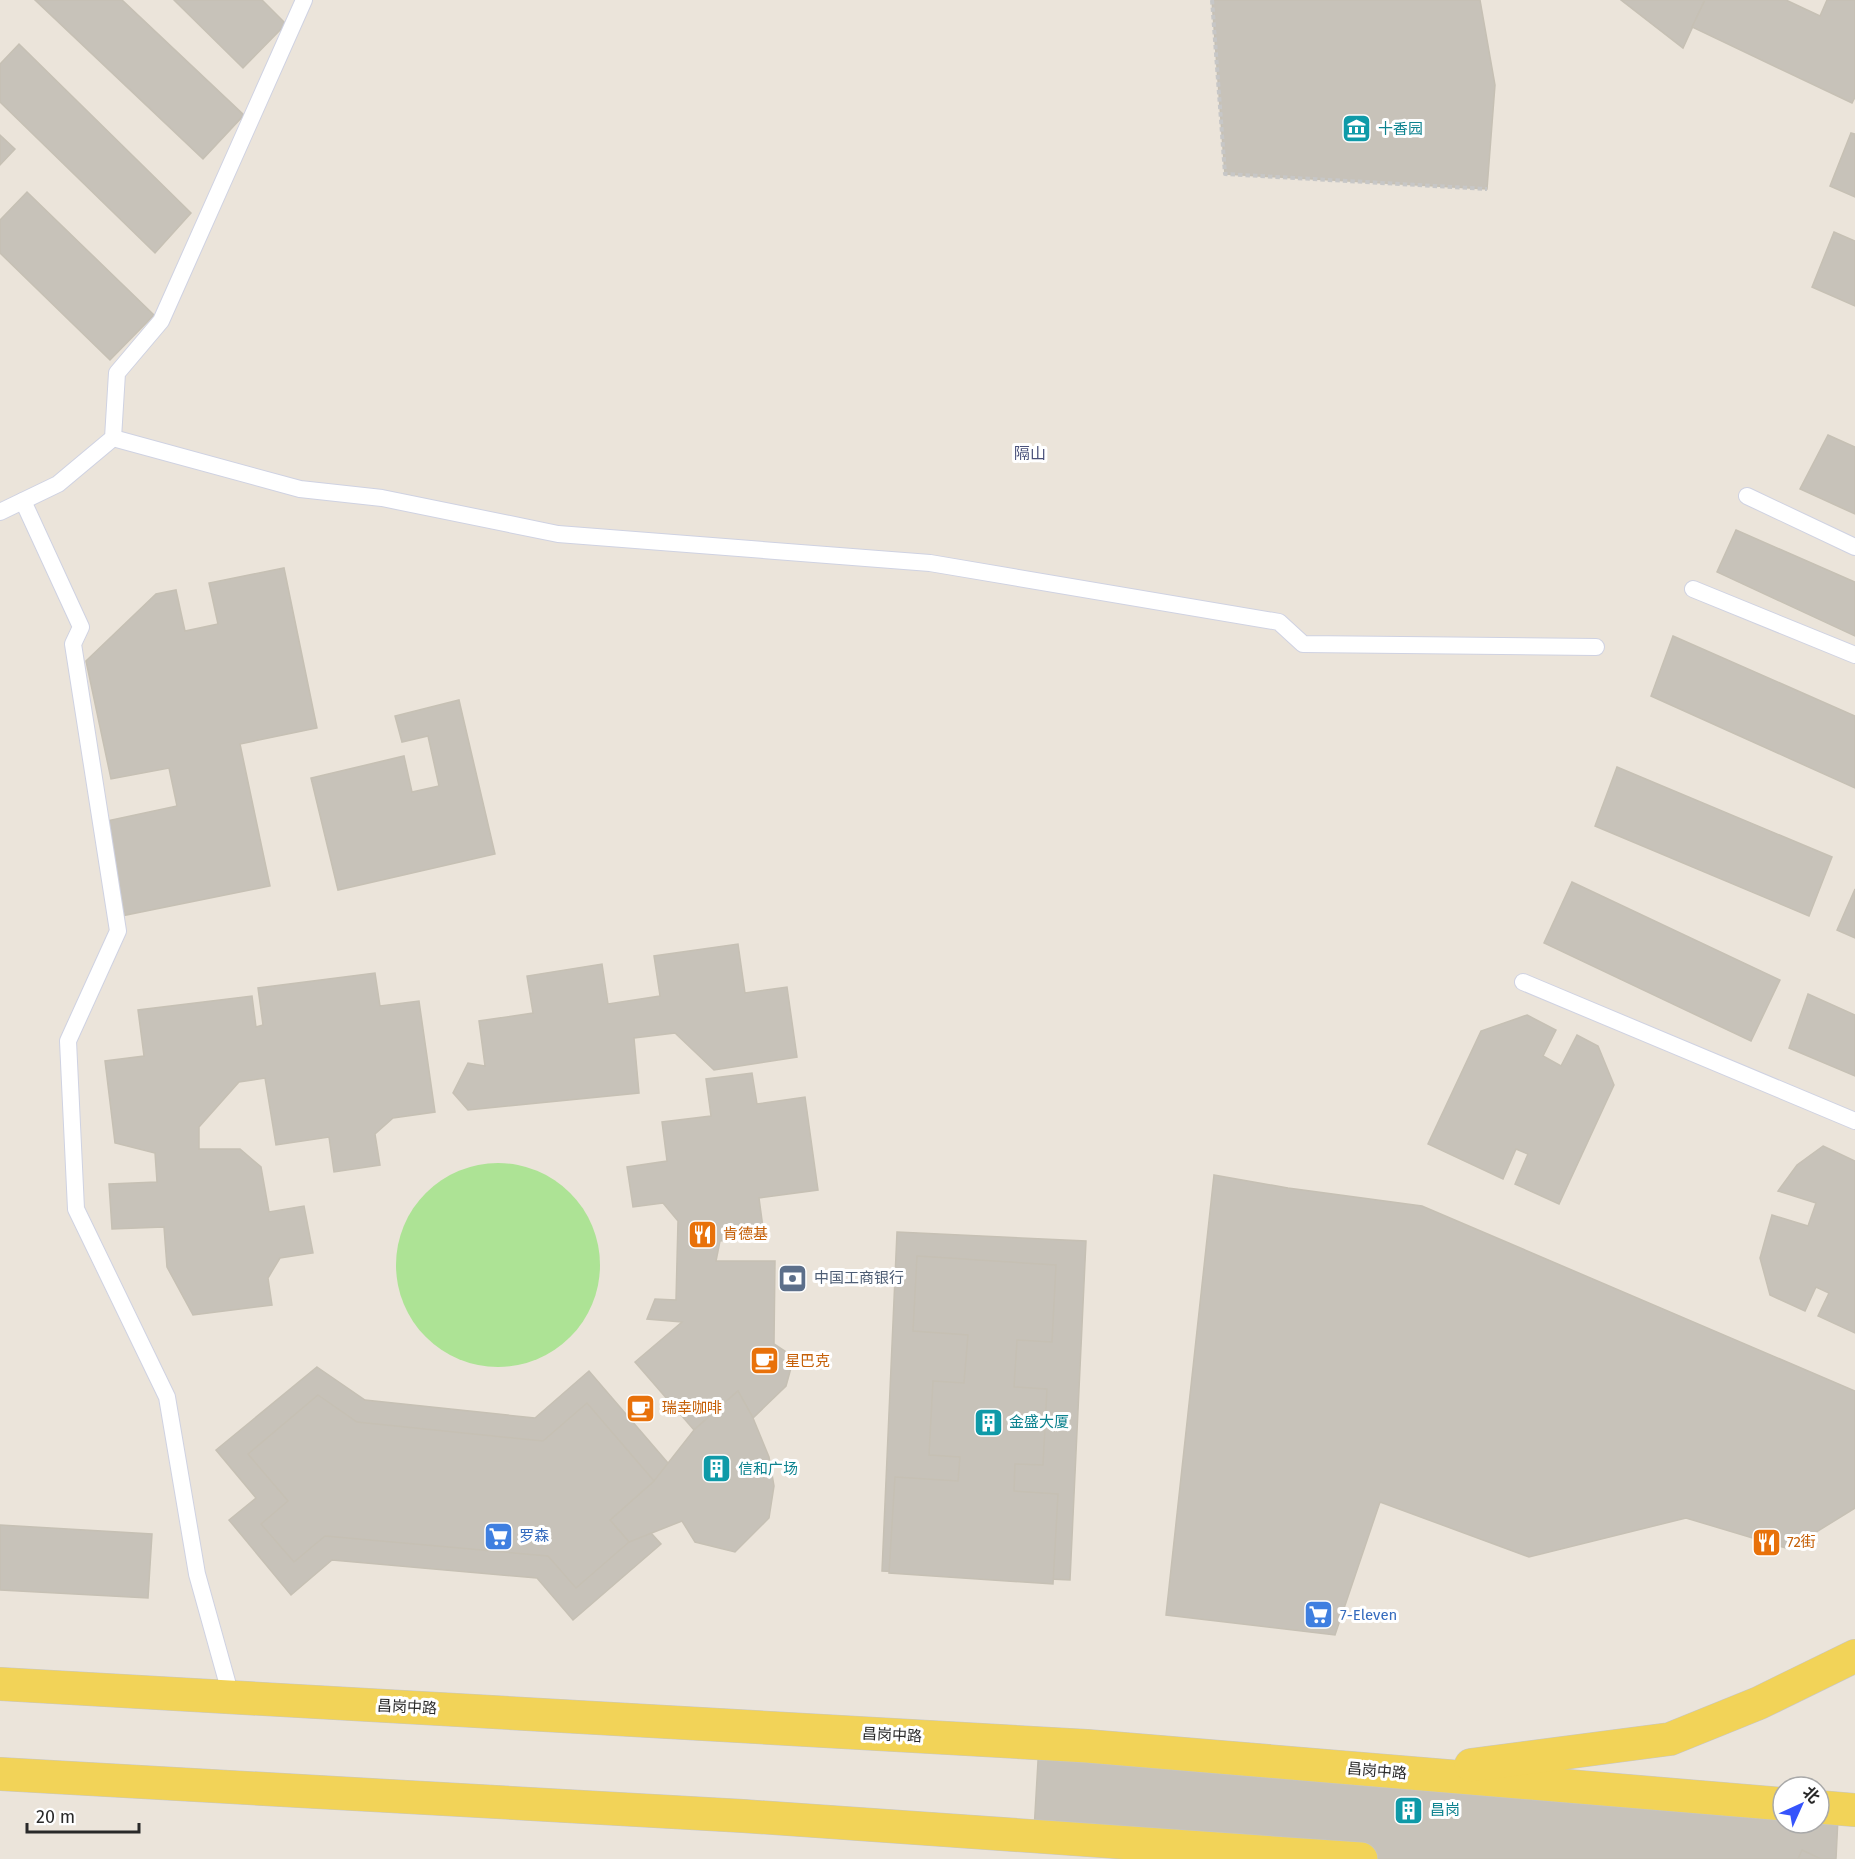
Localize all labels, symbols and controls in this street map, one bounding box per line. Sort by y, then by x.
museum icon: 十香园 [1341,113,1373,145]
place label: 十香园 [1378,120,1423,138]
district label: 隔山 [1014,444,1046,463]
restaurant icon: 肯德基 [686,1218,718,1250]
place label: 肯德基 [723,1225,768,1243]
bank icon: 中国工商银行 [777,1262,809,1294]
place label: 中国工商银行 [814,1269,904,1287]
cafe icon: 星巴克 [748,1345,780,1377]
place label: 星巴克 [785,1352,830,1370]
cafe icon: 瑞幸咖啡 [625,1392,657,1424]
place label: 瑞幸咖啡 [662,1399,722,1417]
building icon: 金盛大厦 [972,1406,1004,1438]
place label: 金盛大厦 [1009,1413,1069,1431]
building icon: 信和广场 [701,1453,733,1485]
place label: 信和广场 [738,1460,798,1478]
supermarket icon: 罗森 [482,1520,514,1552]
restaurant icon: 72街 [1750,1526,1782,1558]
place label: 罗森 [519,1527,549,1545]
place label: 72街 [1787,1533,1816,1551]
supermarket icon: 7-Eleven [1303,1599,1335,1631]
place label: 7-Eleven [1340,1606,1397,1624]
street label: 昌岗中路 [377,1696,437,1718]
street label: 昌岗中路 [862,1724,922,1746]
street label: 昌岗中路 [1346,1759,1408,1783]
north arrow [1771,1775,1831,1835]
text: 北 [1799,1782,1824,1807]
building icon: 昌岗 [1393,1794,1425,1826]
scale bar [27,1796,140,1834]
place label: 昌岗 [1430,1801,1460,1819]
text: 20 m [36,1806,75,1828]

